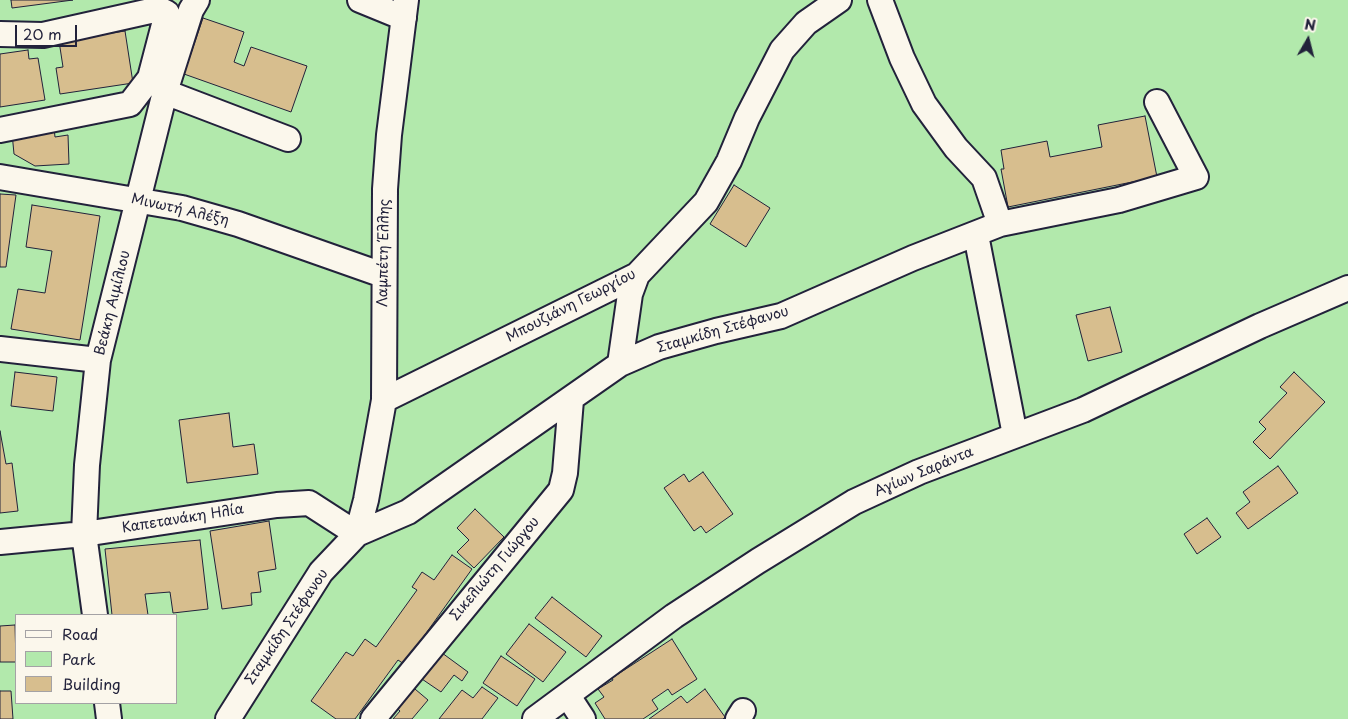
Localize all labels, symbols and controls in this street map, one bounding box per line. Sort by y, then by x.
text: N [1303,13,1317,36]
scale bar [18,15,80,47]
north arrow [1283,15,1333,65]
text: 20 m [23,22,62,45]
street label: Μινωτή Αλέξη [130,191,230,229]
street label: Λαμπέτη Έλλης [375,199,393,307]
street label: Βεάκη Αιμίλιου [92,249,134,357]
street label: Μπουζιάνη Γεωργίου [503,266,639,346]
street label: Σταμκίδη Στέφανου [655,303,791,357]
street label: Αγίων Σαράντα [872,444,976,500]
street label: Καπετανάκη Ηλία [121,501,245,537]
street label: Σικελιώτη Γιώργου [447,514,543,624]
street label: Σταμκίδη Στέφανου [242,566,332,688]
legend [15,614,178,704]
text: Road [62,622,98,645]
text: Park [62,647,96,670]
text: Building [62,672,121,695]

